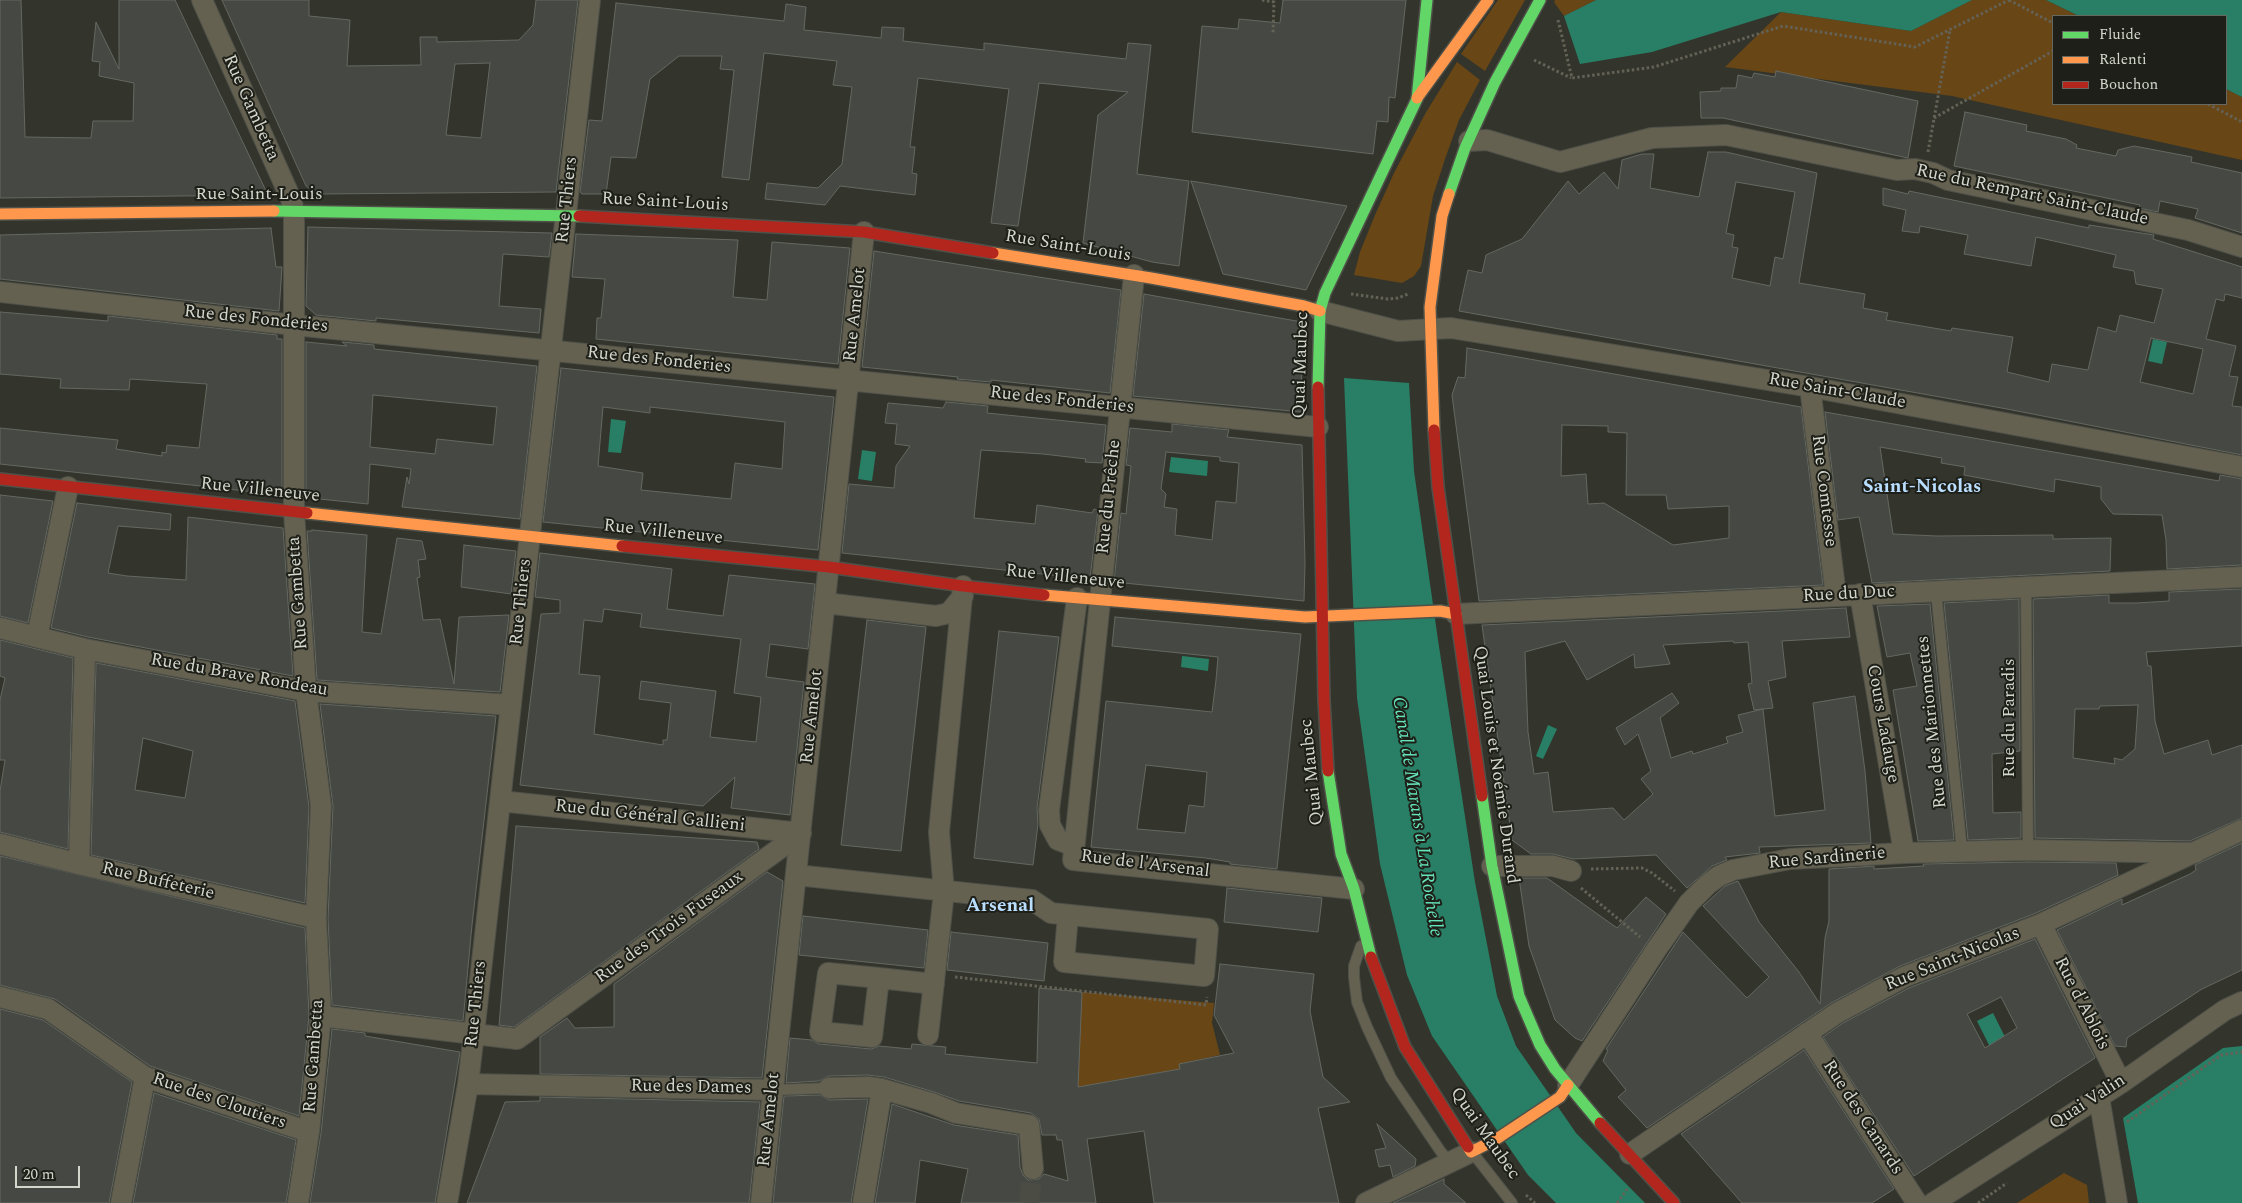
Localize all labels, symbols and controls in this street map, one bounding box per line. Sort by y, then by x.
legend [2052,15,2227,105]
text: Fluide [2099,23,2141,46]
text: Ralenti [2099,48,2147,71]
street label: Rue Gambetta [217,52,283,164]
text: Bouchon [2099,73,2158,96]
street label: Rue Thiers [553,156,583,244]
street label: Rue du Rempart Saint-Claude [1914,161,2150,231]
street label: Rue Saint-Louis [195,184,323,206]
street label: Rue Saint-Louis [601,189,729,217]
street label: Rue Saint-Louis [1003,226,1133,268]
street label: Rue Amelot [840,267,872,363]
street label: Rue des Fonderies [183,302,329,338]
street label: Quai Maubec [1289,311,1315,419]
street label: Rue des Fonderies [586,343,732,379]
street label: Rue Saint-Claude [1767,369,1907,415]
street label: Rue des Fonderies [989,383,1135,419]
street label: Rue Comtesse [1805,434,1841,548]
street label: Rue du Prêche [1093,439,1127,555]
street label: Rue Villeneuve [199,474,321,508]
district label: Saint-Nicolas [1863,477,1981,499]
street label: Rue Villeneuve [602,516,724,550]
street label: Rue Gambetta [284,536,314,650]
street label: Rue Thiers [507,558,537,646]
street label: Rue Villeneuve [1004,561,1126,595]
street label: Rue du Duc [1802,582,1896,608]
street label: Rue des Marionnettes [1913,634,1953,810]
street label: Quai Louis et Noémie Durand [1468,645,1522,885]
street label: Rue du Brave Rondeau [149,650,329,702]
street label: Rue du Paradis [1999,658,2021,778]
street label: Cours Ladauge [1861,663,1903,785]
street label: Rue Amelot [797,669,829,765]
water label: Canal de Marans à La Rochelle [1386,695,1446,939]
street label: Quai Maubec [1297,718,1329,826]
street label: Rue du Général Gallieni [554,796,746,838]
street label: Rue Sardinerie [1768,843,1886,875]
street label: Rue de l'Arsenal [1079,846,1211,884]
street label: Rue Buffeterie [100,859,216,905]
street label: Rue des Trois Fuseaux [592,867,748,989]
district label: Arsenal [966,896,1034,918]
street label: Rue Saint-Nicolas [1883,923,2023,997]
street label: Rue d'Ablois [2048,954,2114,1054]
street label: Rue Thiers [462,960,492,1048]
street label: Rue Gambetta [300,999,330,1113]
street label: Rue des Canards [1817,1057,1907,1179]
street label: Rue des Cloutiers [149,1069,289,1135]
street label: Quai Valin [2046,1070,2130,1136]
street label: Rue Amelot [754,1072,786,1168]
street label: Rue des Dames [630,1076,752,1100]
street label: Quai Maubec [1444,1084,1524,1184]
scale bar [18,1156,82,1188]
text: 20 m [23,1163,55,1186]

